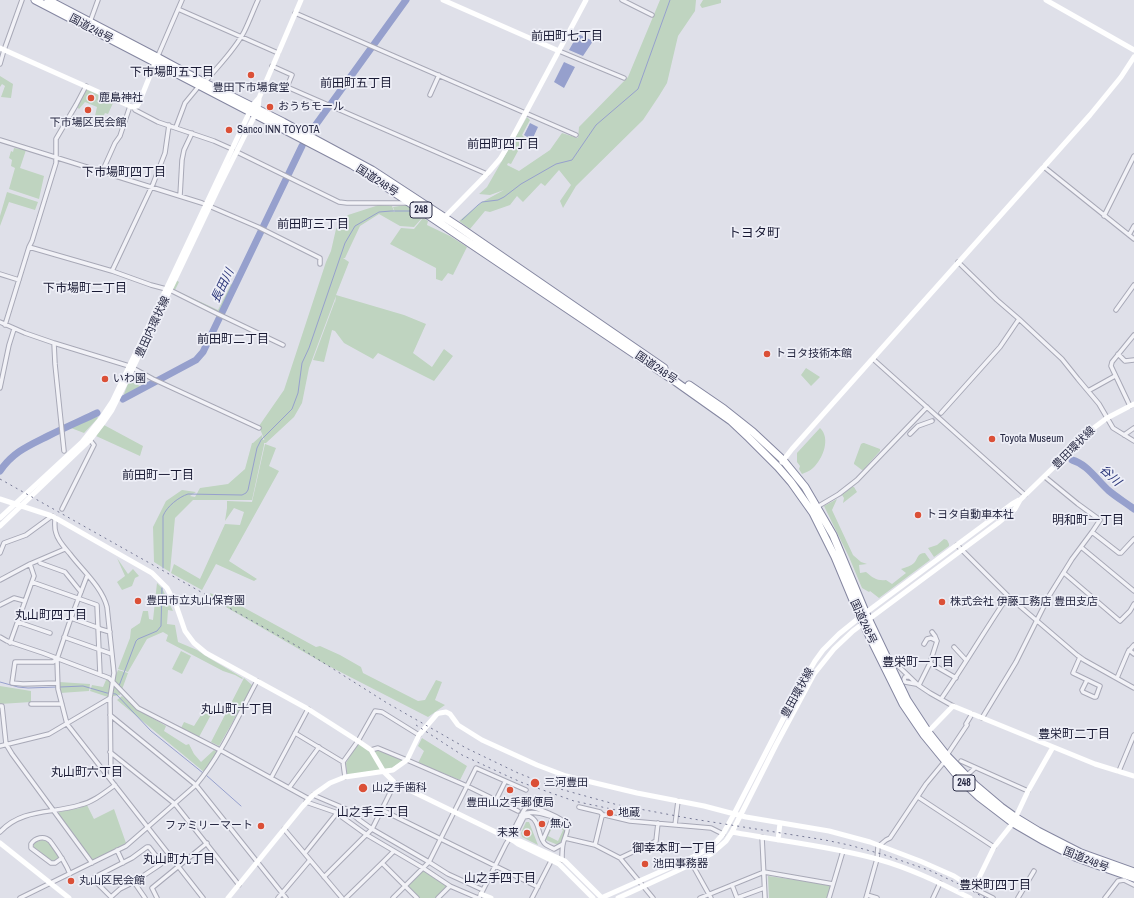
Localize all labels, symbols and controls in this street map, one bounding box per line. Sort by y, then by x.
street label: 国道248号 [67,12,115,46]
district label: 前田町七丁目 [531,30,603,44]
district label: 下市場町五丁目 [130,66,214,80]
marker: 豊田下市場食堂 [246,70,256,80]
district label: 前田町五丁目 [320,77,392,91]
place label: 豊田下市場食堂 [213,81,289,95]
place label: 鹿島神社 [99,91,143,105]
marker: 鹿島神社 [86,93,96,103]
place label: おうちモール [278,100,344,114]
marker: おうちモール [265,102,275,112]
marker: 下市場区民会館 [83,105,93,115]
place label: 下市場区民会館 [50,116,126,130]
place label: Sanco INN TOYOTA [237,123,319,137]
marker: Sanco INN TOYOTA [224,125,234,135]
district label: 前田町四丁目 [467,138,539,152]
street label: 国道248号 [353,162,401,200]
district label: 下市場町四丁目 [82,166,166,180]
road number: 248 [410,202,432,218]
district label: 前田町三丁目 [277,218,349,232]
district label: トヨタ町 [728,226,780,242]
water label: 長田川 [209,267,237,305]
district label: 下市場町二丁目 [43,282,127,296]
street label: 豊田内環状線 [133,294,173,360]
district label: 前田町二丁目 [197,333,269,347]
place label: トヨタ技術本館 [775,347,852,361]
street label: 国道248号 [632,349,680,387]
marker: トヨタ技術本館 [762,349,772,359]
place label: いわ園 [113,372,146,386]
marker: いわ園 [100,374,110,384]
street label: 豊田環状線 [1050,424,1098,472]
place label: Toyota Museum [1000,432,1064,446]
marker: Toyota Museum [987,434,997,444]
water label: 谷川 [1096,463,1124,489]
district label: 前田町一丁目 [122,469,194,483]
place label: トヨタ自動車本社 [926,508,1014,522]
marker: トヨタ自動車本社 [913,510,923,520]
district label: 明和町一丁目 [1052,514,1124,528]
place label: 豊田市立丸山保育園 [146,594,245,608]
place label: 株式会社 伊藤工務店 豊田支店 [950,595,1098,609]
marker: 豊田市立丸山保育園 [133,596,143,606]
street label: 国道248号 [847,597,879,647]
marker: 株式会社 伊藤工務店 豊田支店 [937,597,947,607]
district label: 丸山町四丁目 [15,609,87,623]
district label: 豊栄町一丁目 [882,656,954,670]
street label: 豊田環状線 [779,666,817,720]
district label: 丸山町十丁目 [201,703,273,717]
district label: 豊栄町二丁目 [1038,728,1110,742]
district label: 丸山町六丁目 [51,766,123,780]
road number: 248 [953,775,975,791]
place label: 三河豊田 [544,776,588,790]
marker: 三河豊田 [529,777,541,789]
place label: 山之手歯科 [372,781,427,795]
marker: 山之手歯科 [357,782,369,794]
marker: 豊田山之手郵便局 [505,785,515,795]
place label: 豊田山之手郵便局 [466,796,554,810]
district label: 山之手三丁目 [337,806,409,820]
place label: 地蔵 [618,806,640,820]
marker: 地蔵 [605,808,615,818]
place label: 無心 [550,817,572,831]
place label: ファミリーマート [165,819,253,833]
marker: 無心 [537,819,547,829]
marker: ファミリーマート [256,821,266,831]
place label: 未来 [497,826,519,840]
marker: 未来 [522,828,532,838]
district label: 御幸本町一丁目 [632,842,716,856]
street label: 国道248号 [1061,845,1111,875]
district label: 丸山町九丁目 [143,853,215,867]
place label: 池田事務器 [653,857,708,871]
marker: 池田事務器 [640,859,650,869]
district label: 山之手四丁目 [464,872,536,886]
place label: 丸山区民会館 [79,874,145,888]
marker: 丸山区民会館 [66,876,76,886]
district label: 豊栄町四丁目 [959,879,1031,893]

